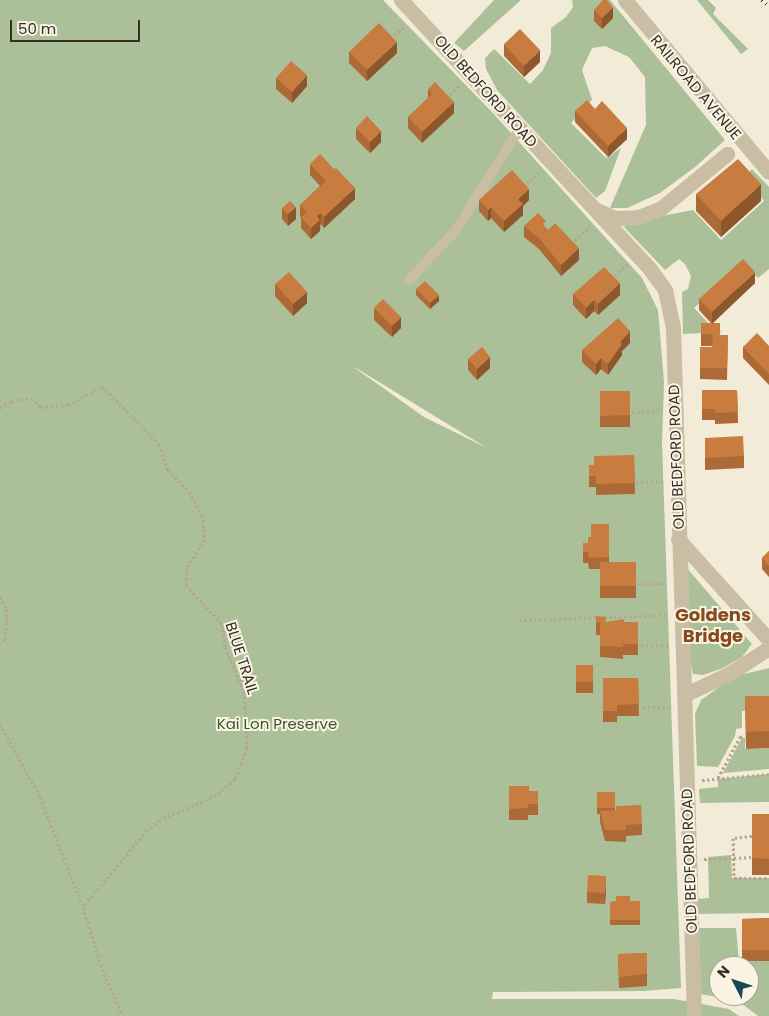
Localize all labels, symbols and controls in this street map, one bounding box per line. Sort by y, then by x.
scale bar [12,10,142,42]
text: 50 m [18,18,56,39]
street label: OLD BEDFORD ROAD [431,31,541,151]
street label: RAILROAD AVENUE [647,31,745,143]
street label: OLD BEDFORD ROAD [664,384,688,530]
district label: Goldens Bridge [675,605,751,648]
street label: BLUE TRAIL [222,620,262,696]
park label: Kai Lon Preserve [217,715,337,733]
street label: OLD BEDFORD ROAD [677,788,701,934]
north arrow [709,956,759,1006]
text: N [712,961,734,982]

